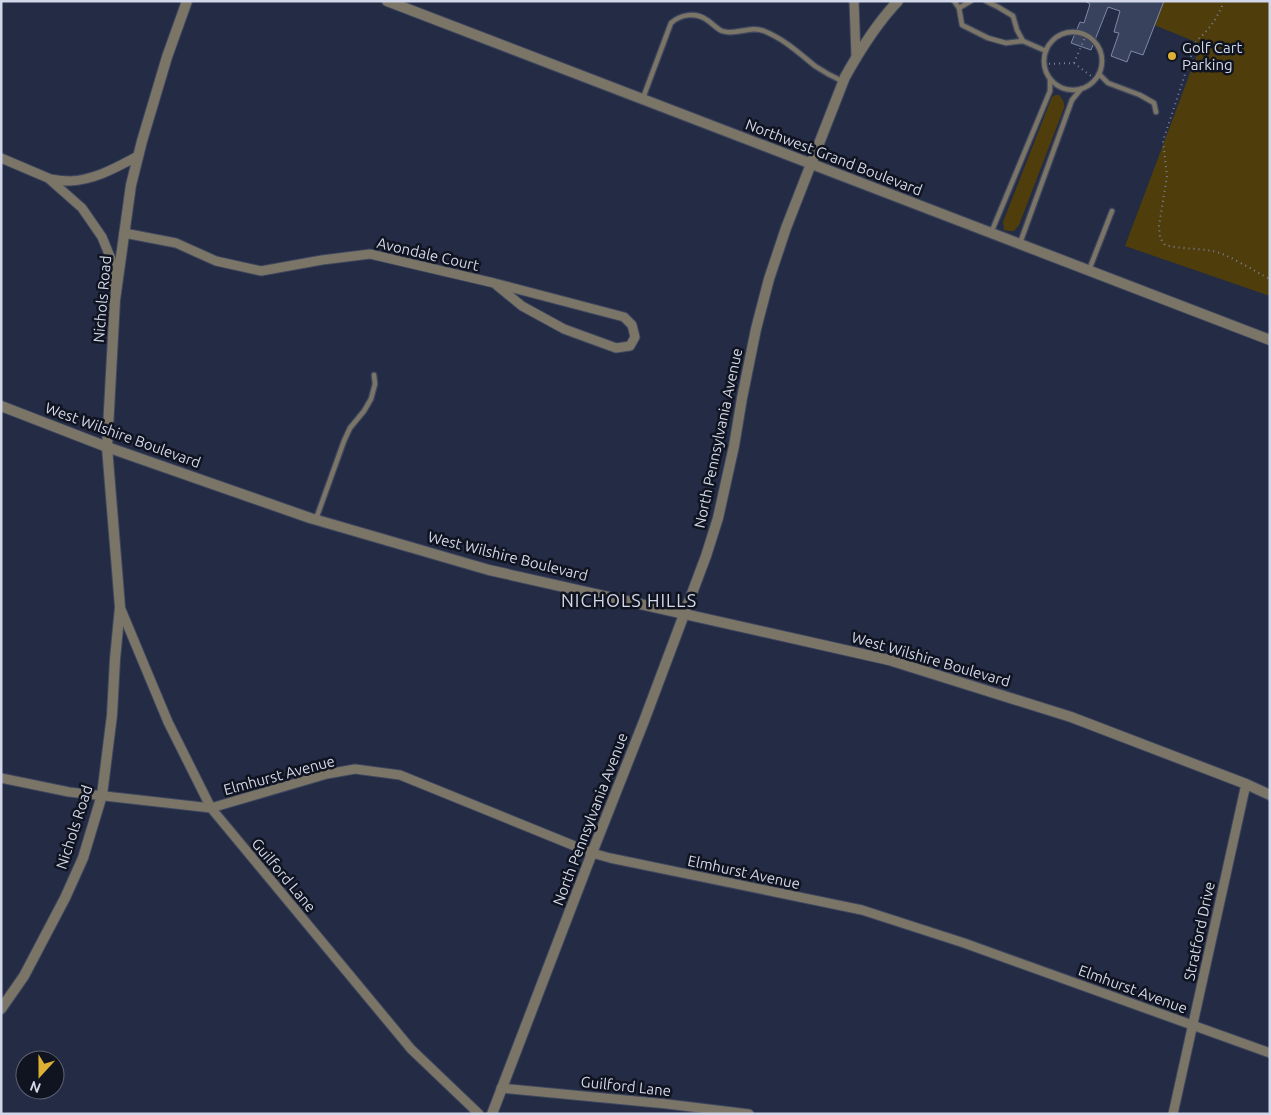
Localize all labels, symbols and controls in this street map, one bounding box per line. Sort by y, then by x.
place label: Golf Cart Parking [1182,39,1242,73]
marker: Golf Cart Parking [1166,50,1178,62]
street label: Northwest Grand Boulevard [743,115,925,199]
street label: Avondale Court [375,234,481,274]
street label: Nichols Road [90,255,114,343]
street label: North Pennsylvania Avenue [691,346,745,530]
street label: West Wilshire Boulevard [43,399,203,471]
street label: West Wilshire Boulevard [426,528,590,584]
district label: NICHOLS HILLS [561,590,697,610]
street label: West Wilshire Boulevard [850,628,1012,690]
street label: North Pennsylvania Avenue [549,730,631,908]
street label: Elmhurst Avenue [222,752,336,798]
street label: Nichols Road [52,783,96,871]
street label: Guilford Lane [248,835,320,915]
street label: Elmhurst Avenue [686,852,802,892]
street label: Stratford Drive [1180,880,1218,982]
street label: Elmhurst Avenue [1076,961,1190,1017]
north arrow [15,1050,65,1100]
street label: Guilford Lane [580,1073,672,1099]
text: N [28,1078,43,1096]

